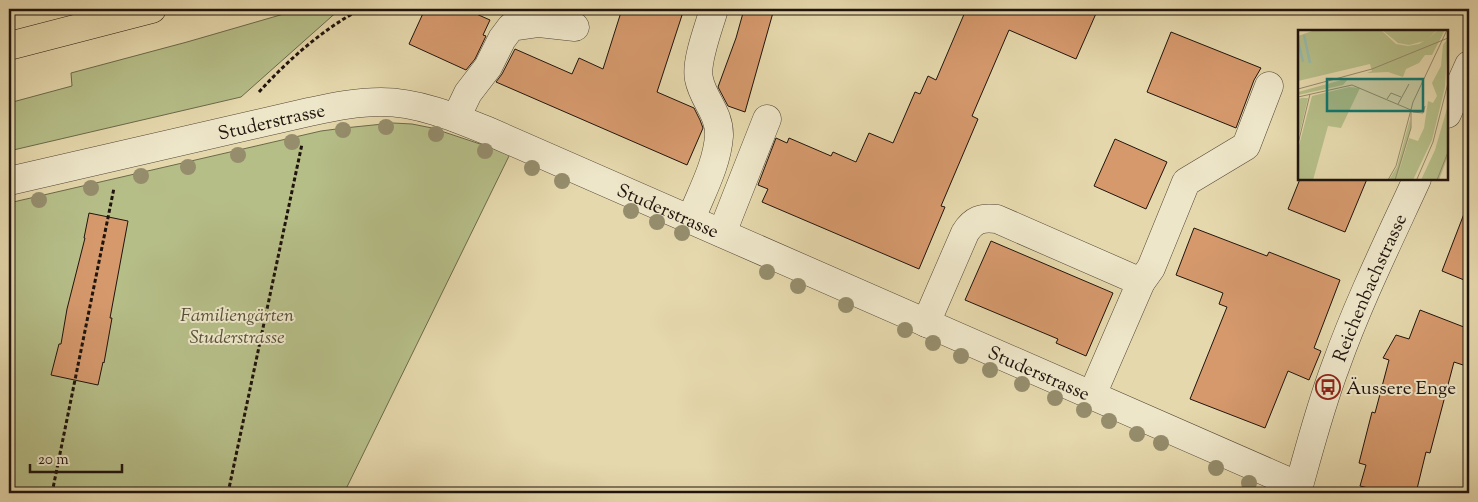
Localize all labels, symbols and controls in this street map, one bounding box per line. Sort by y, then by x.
inset map [1298,30,1448,180]
street label: Studerstrasse [216,98,328,149]
street label: Studerstrasse [612,178,723,246]
street label: Reichenbachstrasse [1327,210,1415,366]
park label: Familiengärten Studerstrasse [180,303,294,352]
street label: Studerstrasse [983,340,1094,409]
bus stop icon: Äussere Enge [1315,374,1341,400]
place label: Äussere Enge [1346,376,1456,403]
scale bar [30,442,122,474]
text: 20 m [38,450,69,471]

